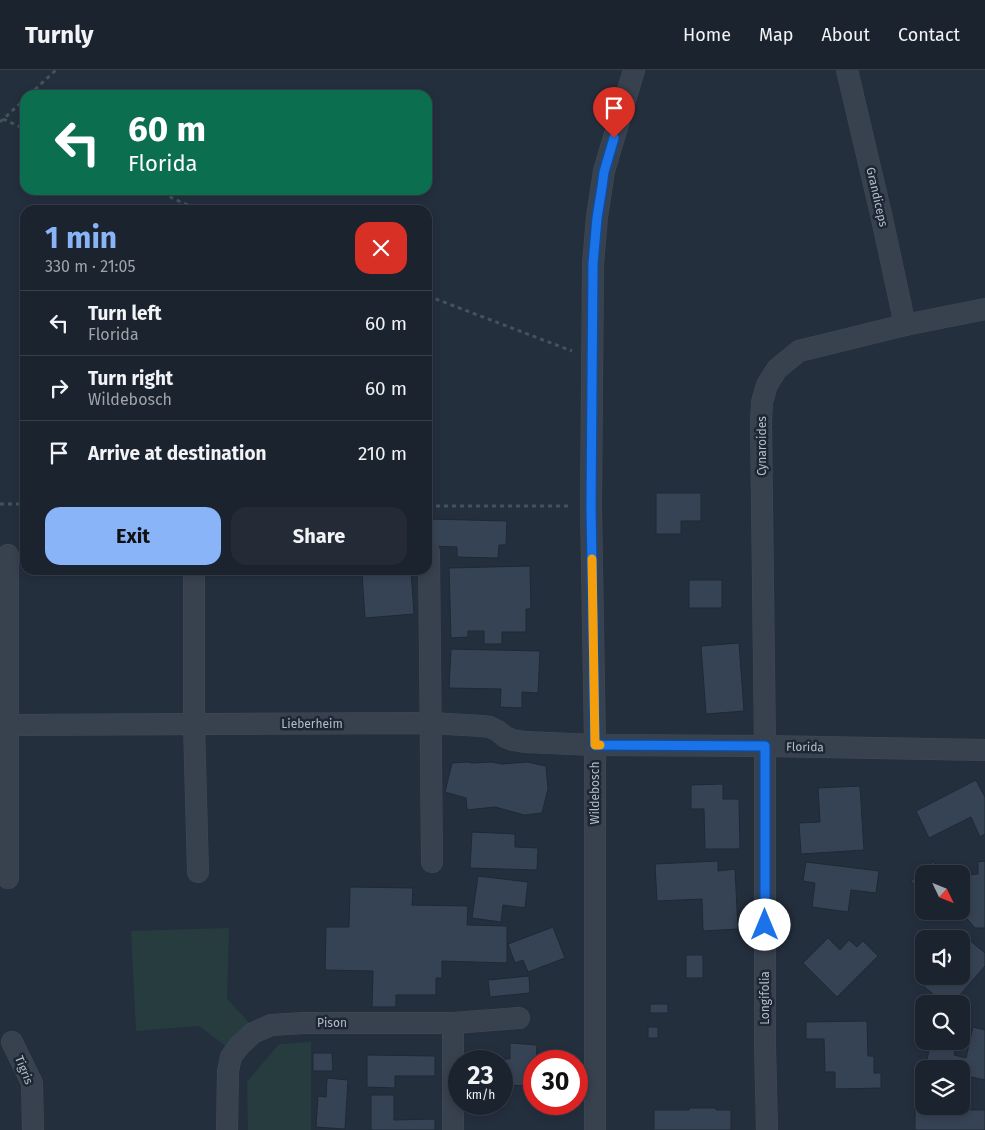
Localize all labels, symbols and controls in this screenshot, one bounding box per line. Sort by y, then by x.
text: Turnly [25,21,94,49]
text: Home [683,24,731,46]
text: Map [759,24,793,46]
text: About [821,24,870,46]
text: Contact [898,24,960,46]
pin [593,87,635,138]
icon: arrive [600,94,628,122]
text: 60 m [128,108,206,150]
icon: left [45,110,110,175]
text: Florida [128,150,198,177]
street label: Grandiceps [863,166,891,229]
text: 1 min [45,220,117,256]
button: close [355,222,407,274]
text: 330 m · 21:05 [45,257,135,276]
text: Turn left [88,302,162,325]
icon: left [45,309,73,337]
text: 60 m [365,312,407,335]
text: Florida [88,325,139,344]
text: Turn right [88,367,173,390]
icon: right [45,374,73,402]
text: 60 m [365,377,407,400]
text: Wildebosch [88,390,172,409]
street label: Cynaroides [755,416,769,476]
icon: arrive [45,439,73,467]
text: Arrive at destination [88,442,267,465]
text: 210 m [358,442,407,465]
button: Exit [45,507,221,565]
button: Share [231,507,407,565]
street label: Lieberheim [281,717,343,731]
street label: Florida [786,740,824,754]
street label: Wildebosch [588,762,602,824]
north arrow [915,865,970,920]
map controls [915,865,970,1115]
position arrow [738,898,790,950]
button: sound [915,930,970,985]
street label: Longifolia [758,971,772,1025]
button: search [915,995,970,1050]
street label: Pison [317,1016,347,1030]
speed limit sign: 30 [523,1050,588,1115]
street label: Tigris [12,1054,36,1087]
button: layers [915,1060,970,1115]
text: 23 [468,1061,493,1091]
text: km/h [466,1088,495,1102]

